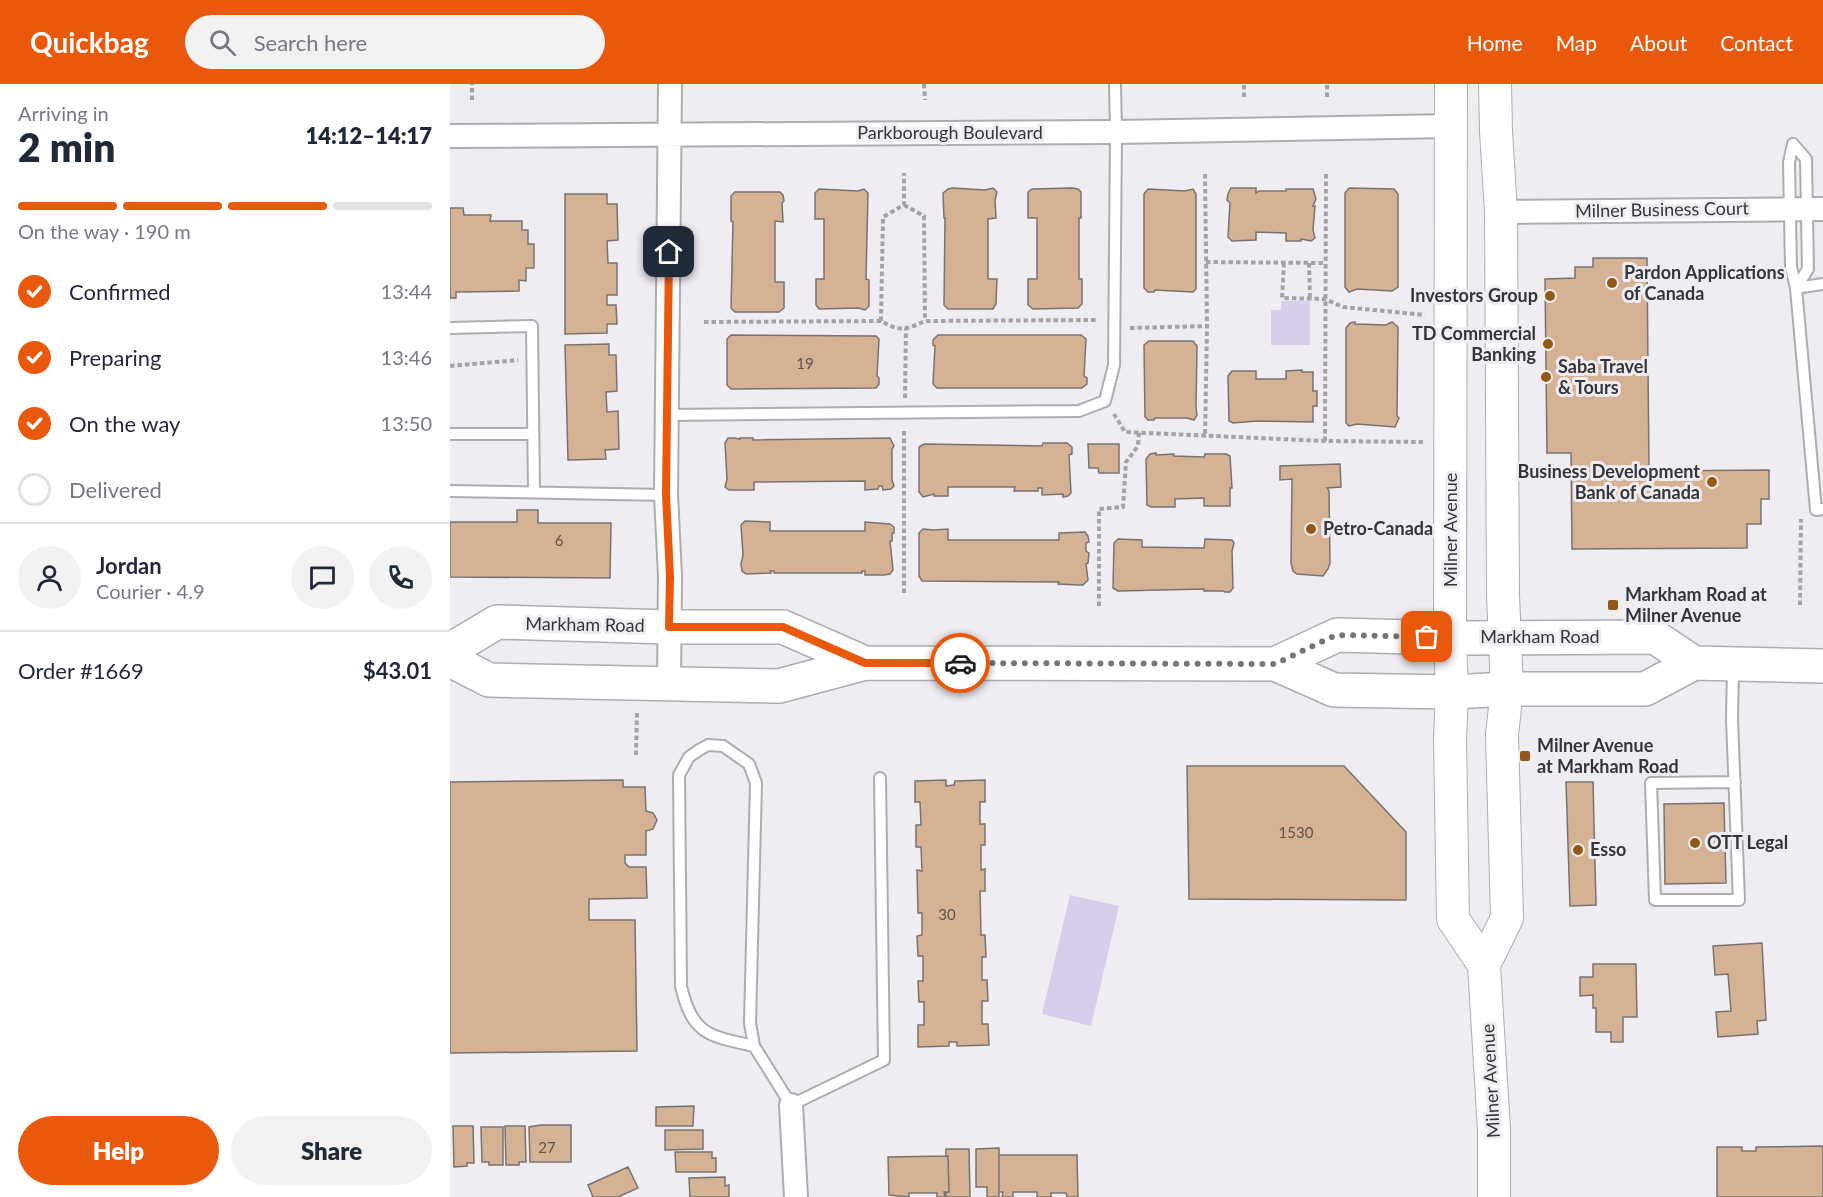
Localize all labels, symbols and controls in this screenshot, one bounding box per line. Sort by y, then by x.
search box [185,15,605,69]
text: Quickbag [30,25,149,59]
icon: search [206,26,239,59]
text: Search here [254,29,367,56]
text: Home [1467,30,1523,55]
text: Map [1556,30,1597,55]
text: About [1630,30,1687,55]
text: Contact [1720,30,1793,55]
text: Arriving in [18,101,109,125]
street label: Parkborough Boulevard [857,121,1043,143]
text: 14:12–14:17 [306,122,432,149]
text: 2 min [18,124,115,170]
street label: Milner Business Court [1575,196,1750,222]
text: On the way · 190 m [18,219,191,243]
pin [643,226,694,277]
icon: home [652,235,685,268]
place label: Pardon Applications of Canada [1624,261,1785,304]
icon: check [18,275,51,308]
marker: Pardon Applications of Canada [1605,276,1619,290]
text: Confirmed [69,278,171,305]
text: 13:44 [381,279,432,303]
place label: Investors Group [1410,284,1538,306]
marker: Investors Group [1543,289,1557,303]
place label: TD Commercial Banking [1412,322,1536,365]
marker: TD Commercial Banking [1541,337,1555,351]
icon: check [18,341,51,374]
text: Preparing [69,344,161,371]
text: 13:46 [381,345,432,369]
house number: 19 [796,354,814,372]
place label: Saba Travel & Tours [1558,355,1648,398]
marker: Saba Travel & Tours [1539,370,1553,384]
icon: check [18,407,51,440]
text: On the way [69,410,180,437]
text: 13:50 [381,411,432,435]
place label: Business Development Bank of Canada [1517,460,1700,503]
street label: Milner Avenue [1439,473,1461,587]
marker: Business Development Bank of Canada [1705,475,1719,489]
text: Delivered [69,476,162,503]
place label: Petro-Canada [1323,517,1433,539]
marker: Petro-Canada [1304,522,1318,536]
house number: 6 [555,531,564,549]
button: person [18,546,81,609]
button: chat [291,546,354,609]
button: phone [369,546,432,609]
text: Jordan [96,552,162,579]
text: Courier · 4.9 [96,579,205,603]
place label: Markham Road at Milner Avenue [1625,583,1767,626]
marker: Markham Road at Milner Avenue [1606,598,1620,612]
pin [1401,611,1452,662]
street label: Markham Road [525,612,645,636]
icon: bag [1410,620,1443,653]
street label: Markham Road [1480,625,1600,647]
courier [930,633,990,693]
icon: car [944,647,977,680]
text: Order #1669 [18,657,144,684]
text: $43.01 [363,657,432,684]
place label: Milner Avenue at Markham Road [1537,734,1679,777]
marker: Milner Avenue at Markham Road [1518,749,1532,763]
house number: 1530 [1279,823,1314,841]
place label: OTT Legal [1707,831,1788,853]
marker: OTT Legal [1688,836,1702,850]
place label: Esso [1590,838,1626,860]
marker: Esso [1571,843,1585,857]
house number: 30 [938,905,956,923]
street label: Milner Avenue [1476,1023,1504,1139]
button: Help [18,1116,219,1185]
button: Share [231,1116,432,1185]
house number: 27 [538,1138,556,1156]

